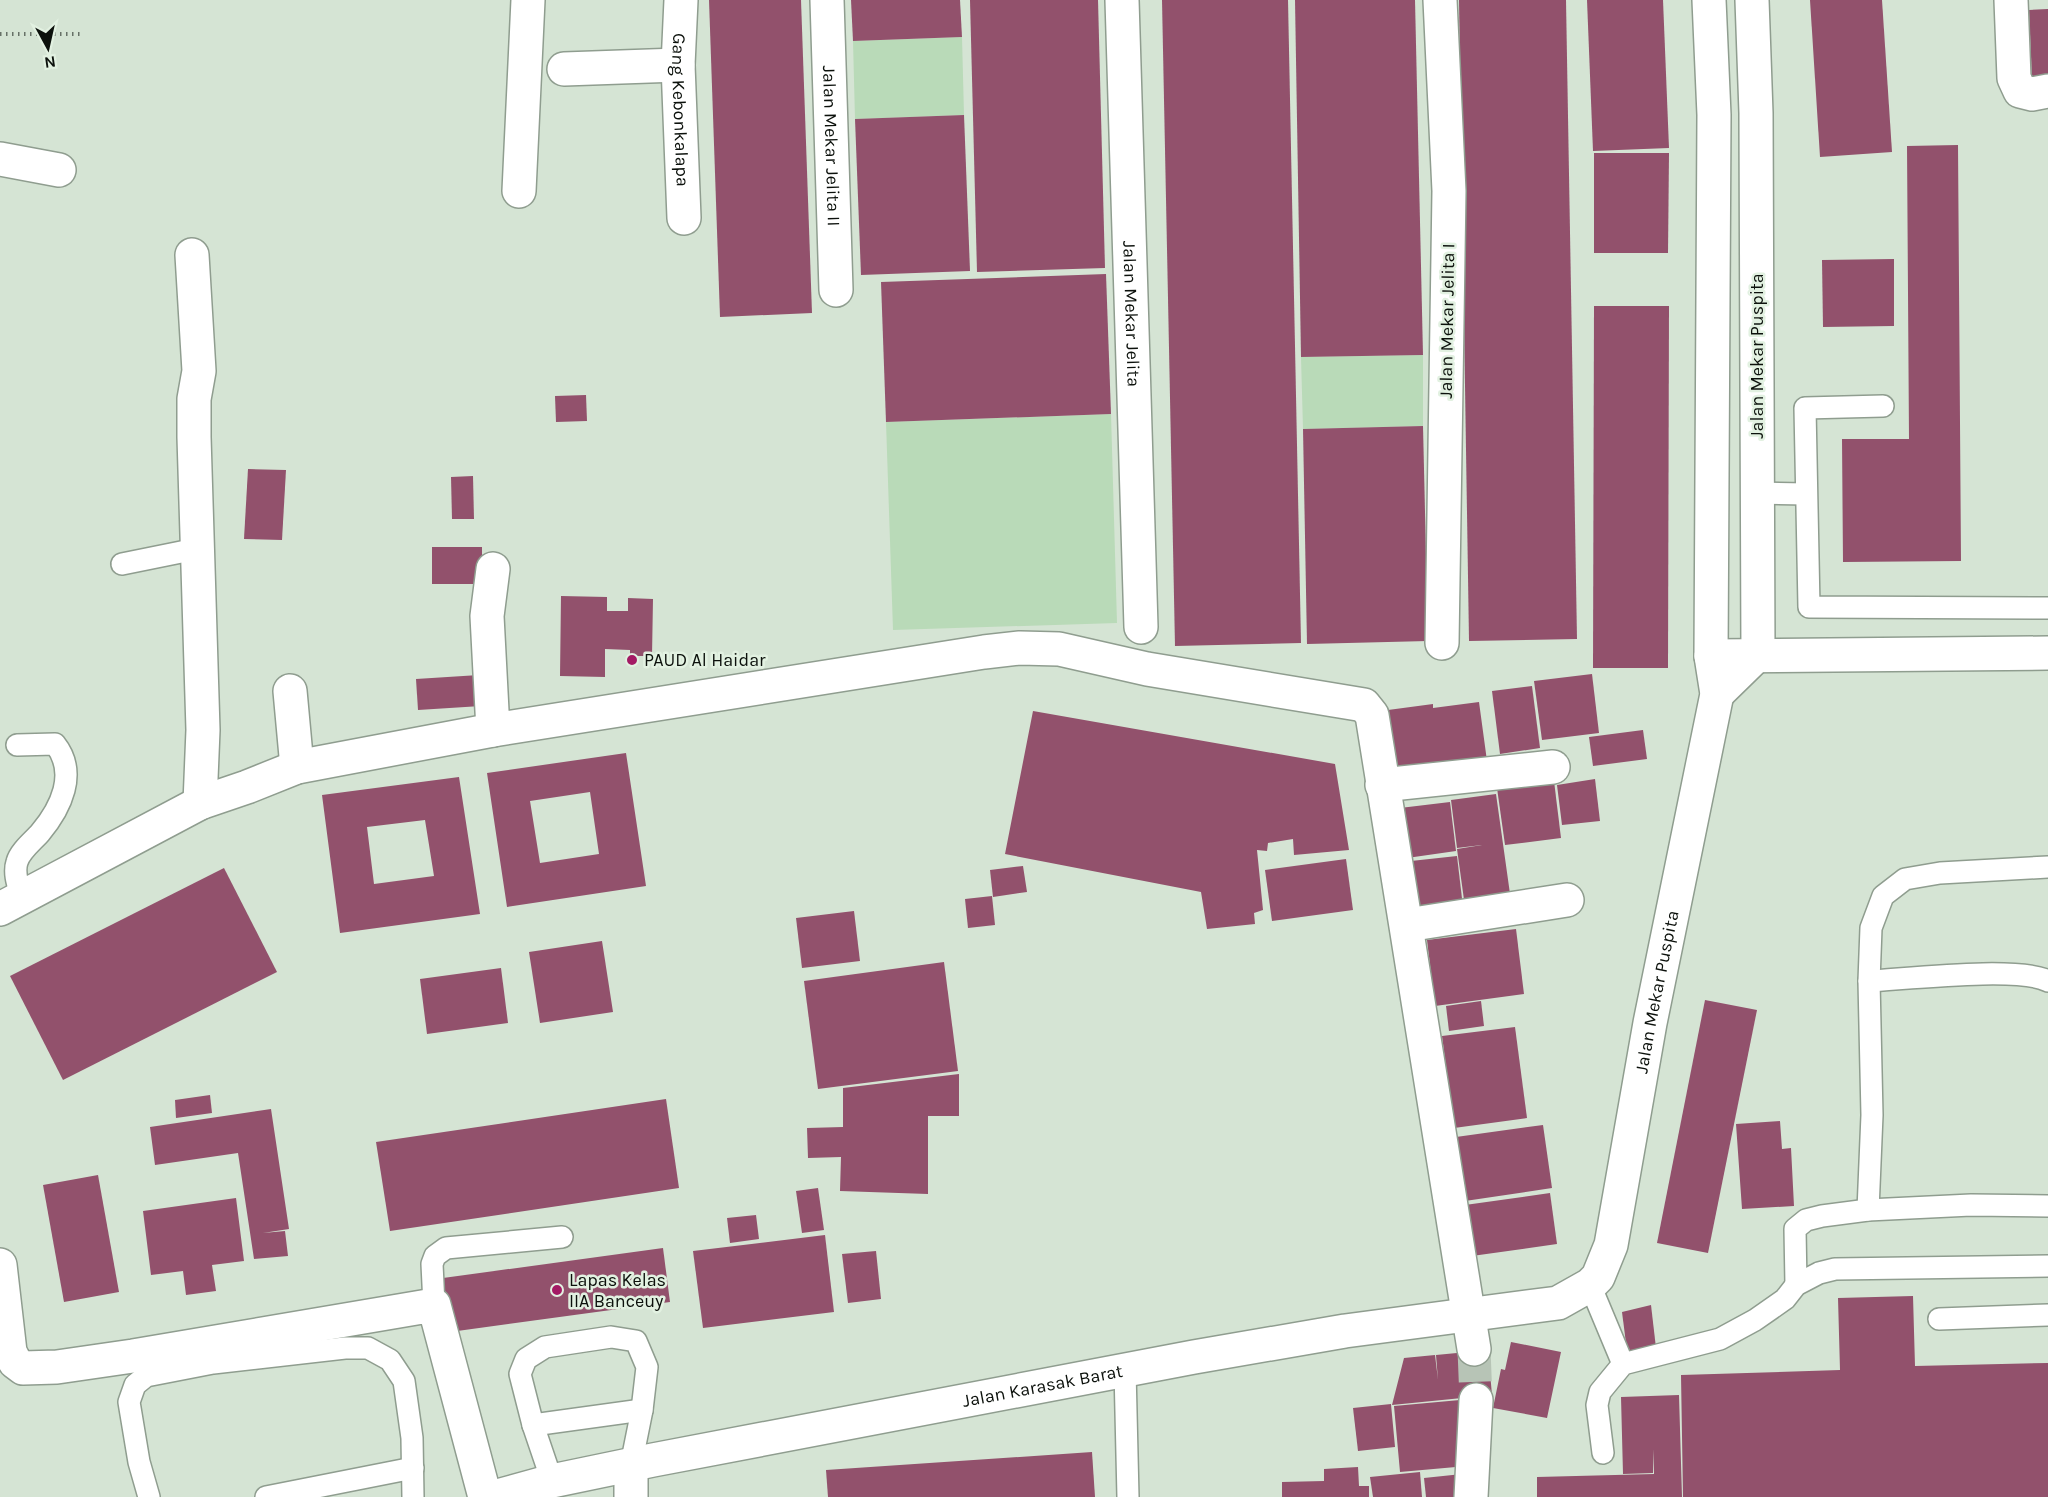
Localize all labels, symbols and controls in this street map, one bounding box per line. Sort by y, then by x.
north arrow [18,18,78,78]
street label: Gang Kebonkalapa [667,32,694,187]
text: N [43,52,57,73]
street label: Jalan Mekar Jelita II [818,65,845,227]
street label: Jalan Mekar Jelita [1118,240,1145,387]
street label: Jalan Mekar Jelita I [1435,243,1459,399]
street label: Jalan Mekar Puspita [1746,273,1768,439]
place label: PAUD Al Haidar [644,649,766,671]
marker: PAUD Al Haidar [625,653,639,667]
street label: Jalan Mekar Puspita [1630,908,1684,1075]
place label: Lapas Kelas IIA Banceuy [569,1269,666,1312]
marker: Lapas Kelas IIA Banceuy [550,1283,564,1297]
street label: Jalan Karasak Barat [961,1360,1125,1412]

